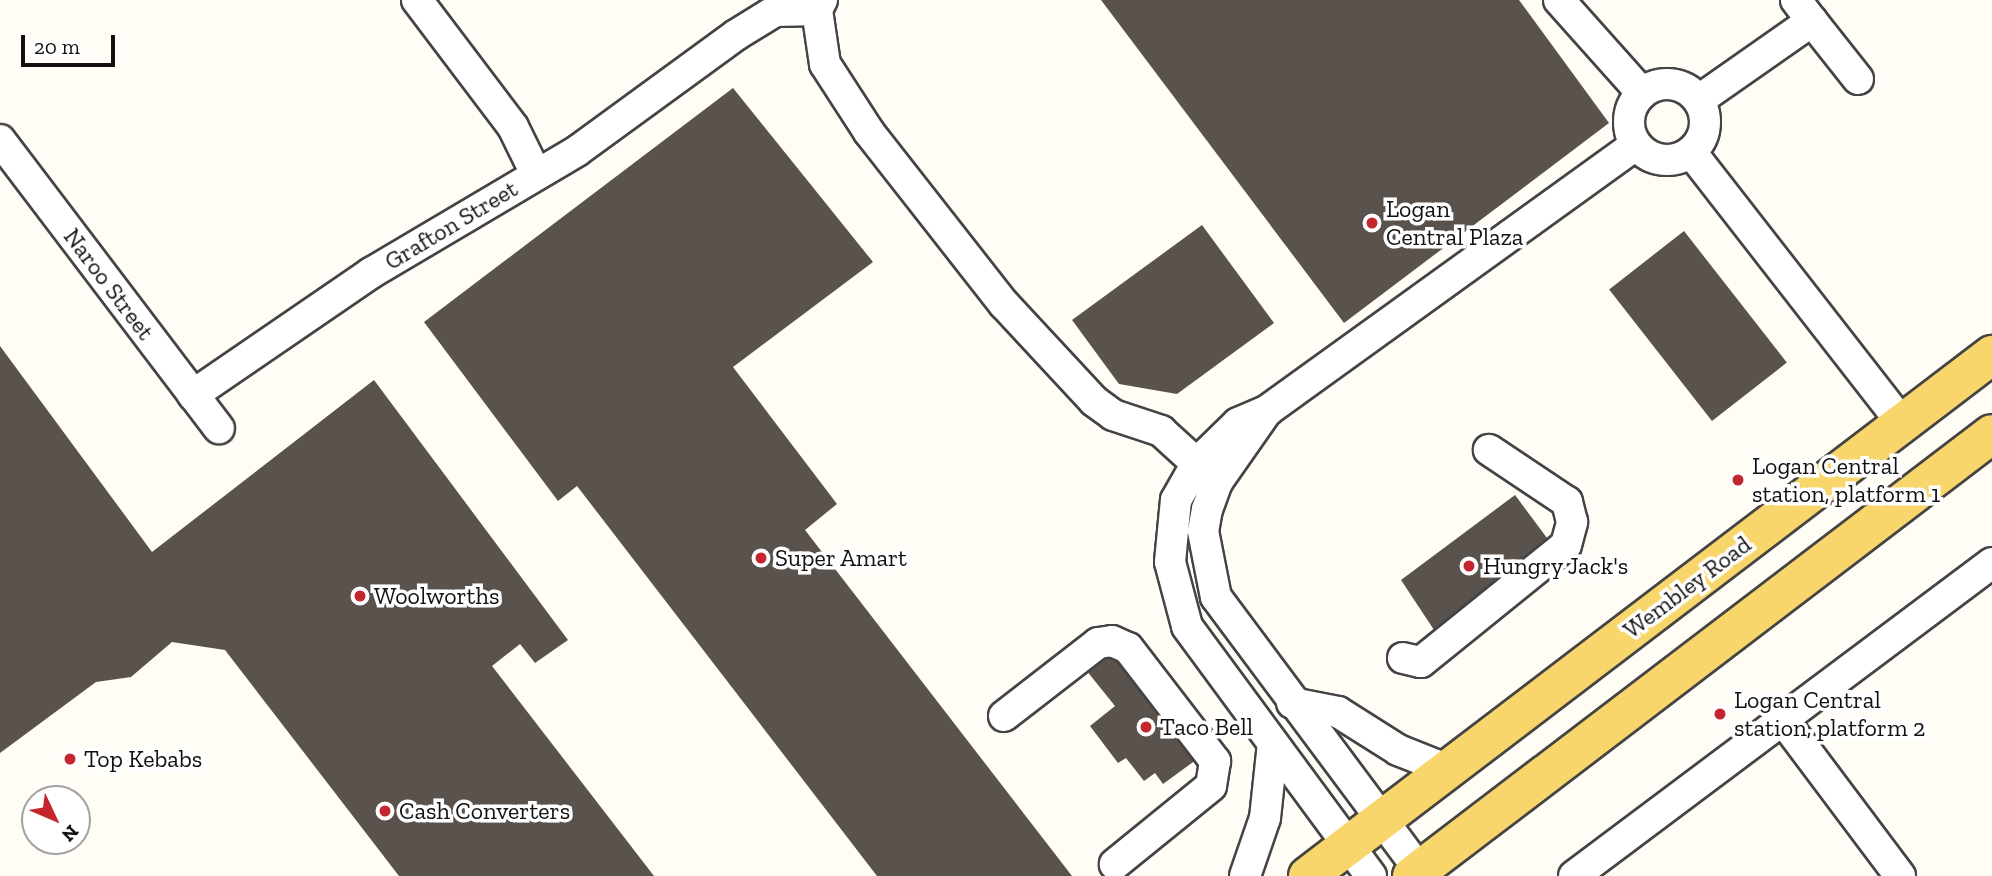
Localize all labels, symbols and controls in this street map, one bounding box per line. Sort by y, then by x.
scale bar [24,21,119,65]
text: 20 m [34,34,80,59]
street label: Grafton Street [379,174,523,276]
place label: Logan Central Plaza [1386,195,1523,251]
marker: Logan Central Plaza [1364,215,1380,231]
street label: Naroo Street [58,223,160,345]
place label: Logan Central station, platform 1 [1752,452,1940,508]
marker: Logan Central station, platform 1 [1730,472,1746,488]
street label: Wembley Road [1617,530,1757,644]
place label: Super Amart [775,544,908,572]
marker: Super Amart [753,550,769,566]
place label: Hungry Jack's [1483,552,1629,580]
marker: Hungry Jack's [1461,558,1477,574]
place label: Woolworths [374,582,499,610]
marker: Woolworths [352,588,368,604]
place label: Logan Central station, platform 2 [1734,686,1925,742]
marker: Logan Central station, platform 2 [1712,706,1728,722]
place label: Taco Bell [1160,713,1253,741]
marker: Taco Bell [1138,719,1154,735]
place label: Top Kebabs [84,745,202,773]
marker: Top Kebabs [62,751,78,767]
north arrow [21,785,91,855]
place label: Cash Converters [399,797,570,825]
marker: Cash Converters [377,803,393,819]
text: N [57,820,83,847]

